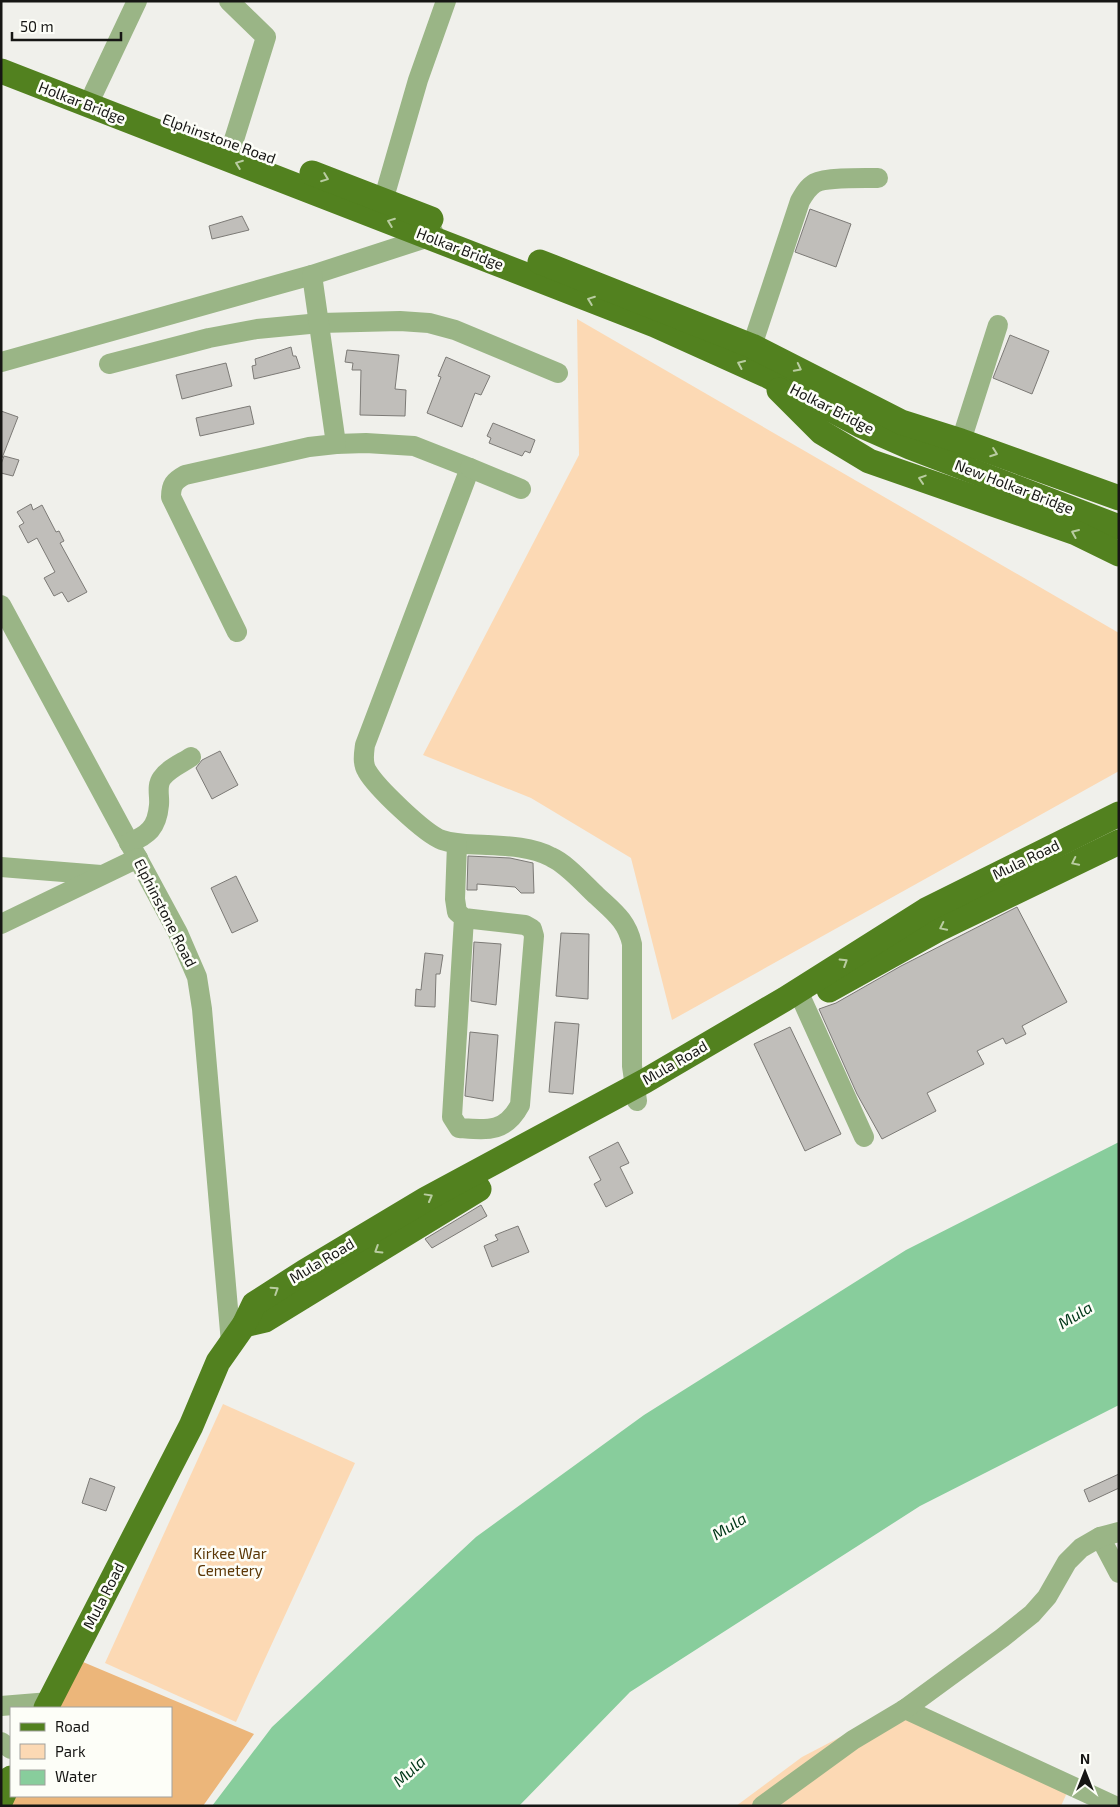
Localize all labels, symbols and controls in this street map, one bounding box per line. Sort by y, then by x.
scale bar [12,10,121,42]
text: 50 m [20,17,54,35]
street label: Holkar Bridge [36,77,128,127]
street label: Elphinstone Road [160,109,278,167]
one-way arrow [236,160,244,170]
one-way arrow [320,172,329,182]
one-way arrow [387,218,396,229]
street label: Holkar Bridge [414,223,506,273]
one-way arrow [587,296,596,307]
one-way arrow [737,359,746,370]
one-way arrow [792,362,801,372]
street label: Holkar Bridge [787,379,877,437]
one-way arrow [990,447,998,457]
street label: New Holkar Bridge [952,455,1076,517]
one-way arrow [918,475,927,485]
one-way arrow [1071,528,1080,539]
street label: Mula Road [989,835,1062,883]
street label: Elphinstone Road [131,855,201,970]
one-way arrow [1071,856,1080,866]
one-way arrow [939,921,948,931]
one-way arrow [839,958,848,968]
street label: Mula Road [639,1036,710,1088]
one-way arrow [424,1194,433,1204]
street label: Mula Road [286,1234,357,1286]
one-way arrow [374,1244,383,1254]
one-way arrow [270,1287,279,1297]
water label: Mula [1054,1297,1095,1332]
water label: Mula [708,1508,749,1543]
park label: Kirkee War Cemetery [193,1544,267,1579]
street label: Mula Road [79,1559,128,1632]
legend [10,1707,172,1797]
text: Road [55,1717,90,1735]
text: Park [55,1742,86,1760]
north arrow [1060,1747,1110,1797]
text: N [1080,1750,1090,1767]
water label: Mula [389,1751,429,1790]
text: Water [55,1767,97,1785]

